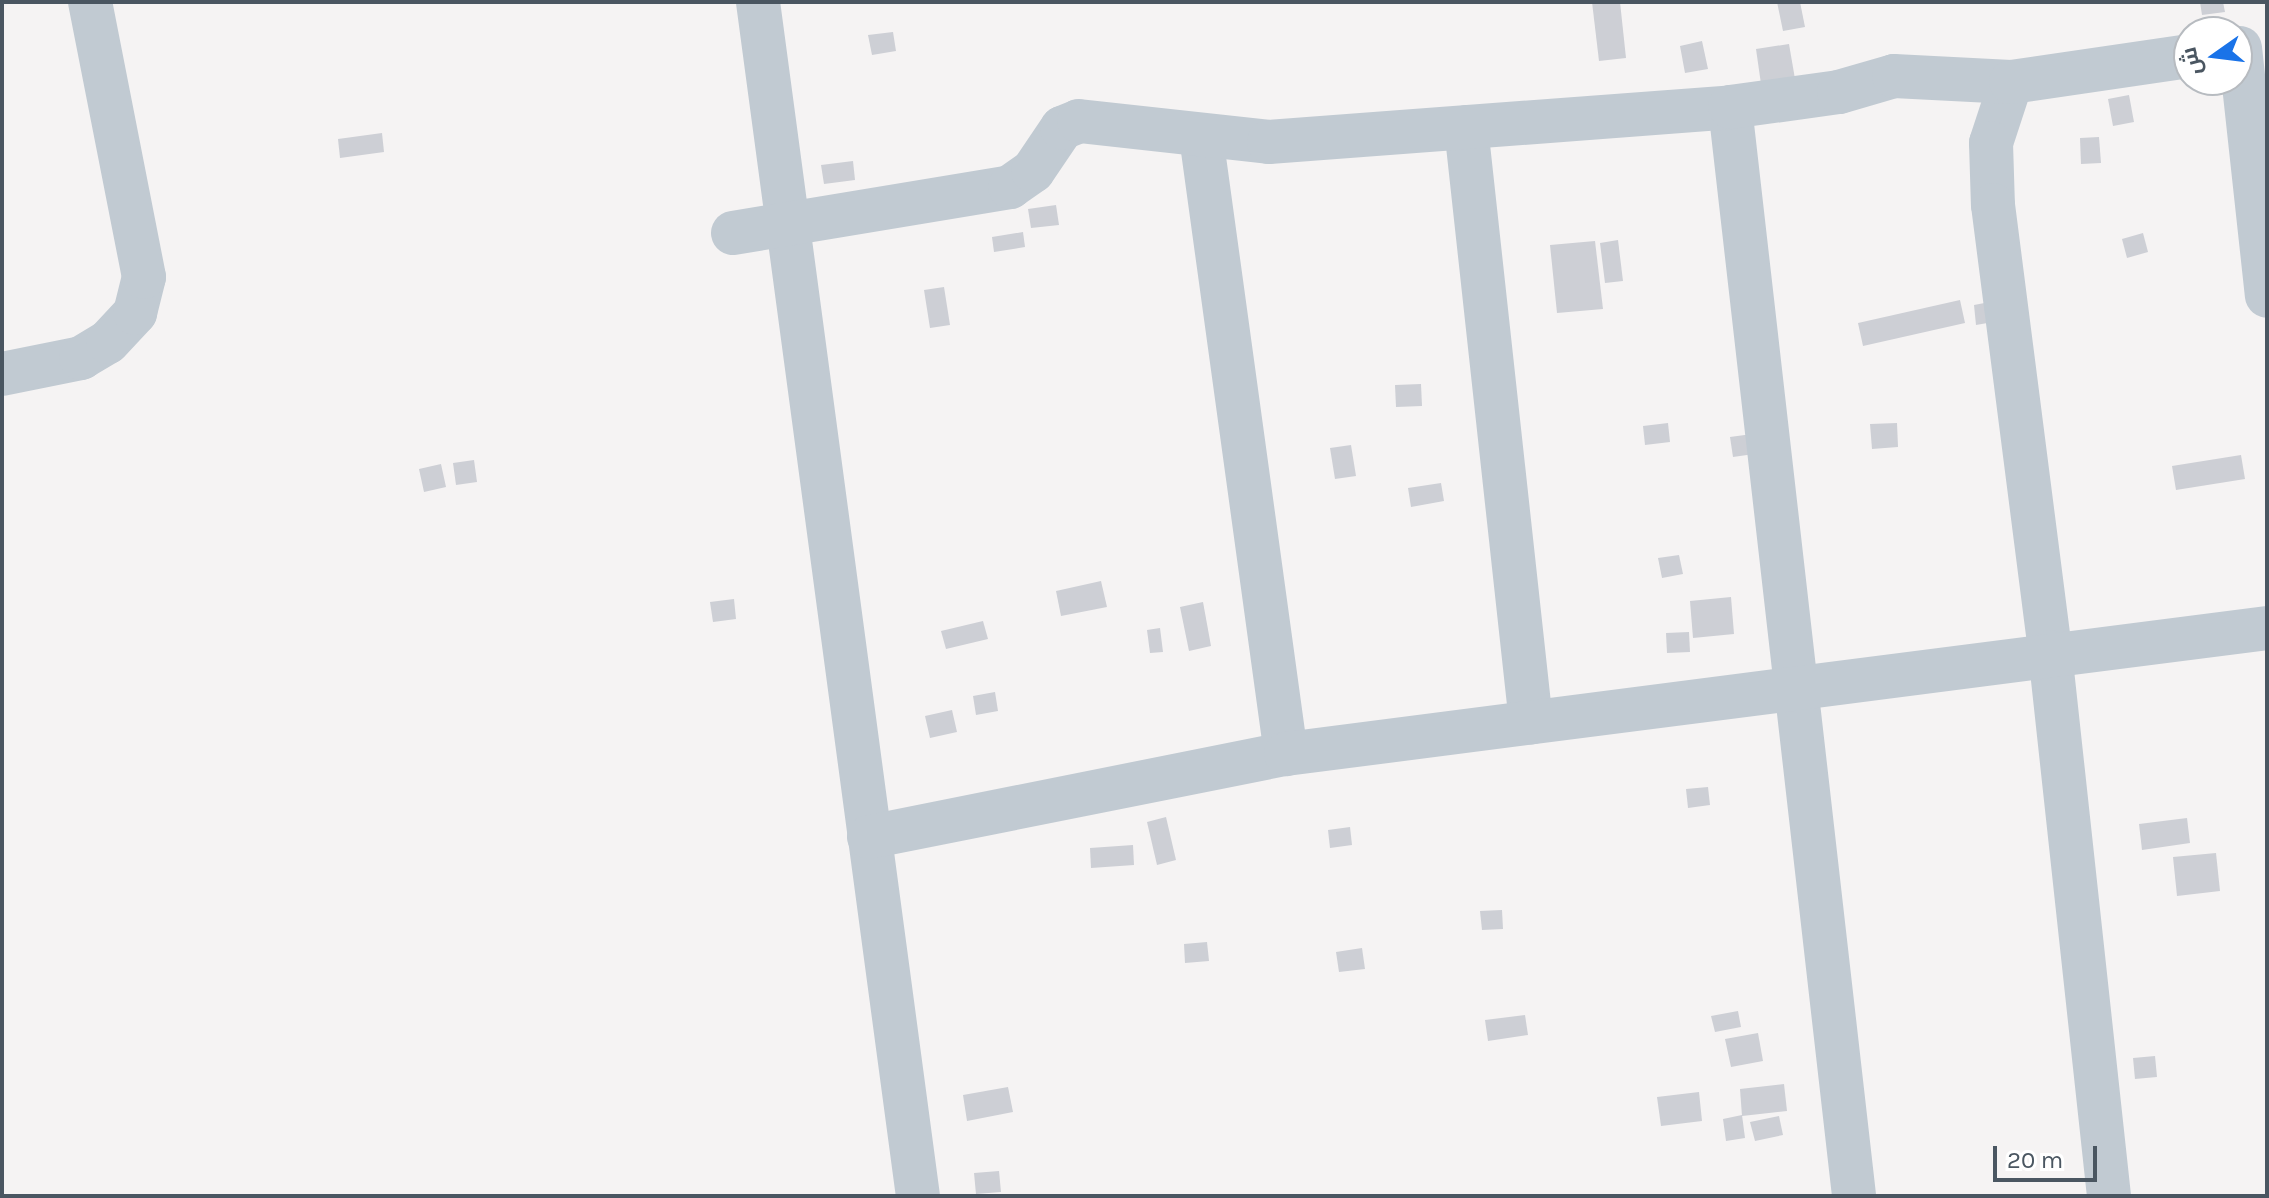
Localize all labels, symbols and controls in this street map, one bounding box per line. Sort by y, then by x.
north arrow [2173,16,2253,96]
text: ش [2176,44,2208,78]
scale bar [1997,1130,2101,1180]
text: 20 m [2007,1146,2063,1174]

